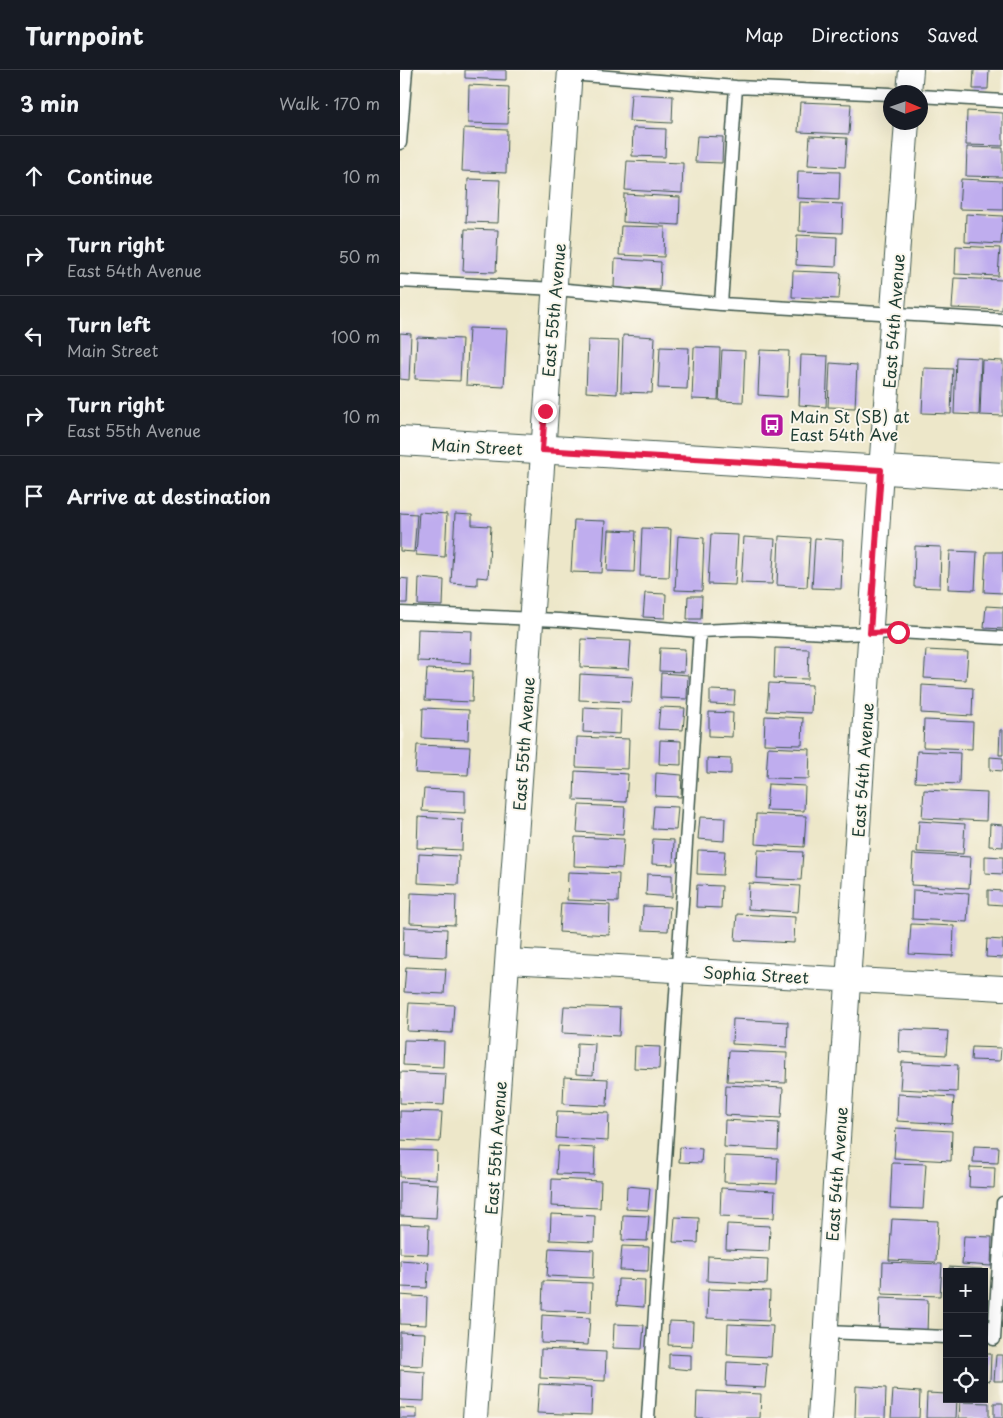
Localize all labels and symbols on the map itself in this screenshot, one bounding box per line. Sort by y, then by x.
north arrow [883,85,928,130]
street label: East 55th Avenue [535,242,571,378]
street label: East 54th Avenue [876,253,910,389]
route end [534,400,557,423]
place label: Main St (SB) at East 54th Ave [790,404,910,446]
bus stop icon: Main St (SB) at East 54th Ave [759,412,785,438]
street label: Main Street [431,432,524,460]
route start [887,621,910,644]
street label: East 55th Avenue [506,676,540,812]
street label: East 54th Avenue [845,702,879,838]
street label: Sophia Street [702,959,810,989]
street label: East 55th Avenue [478,1080,512,1216]
street label: East 54th Avenue [819,1106,853,1242]

